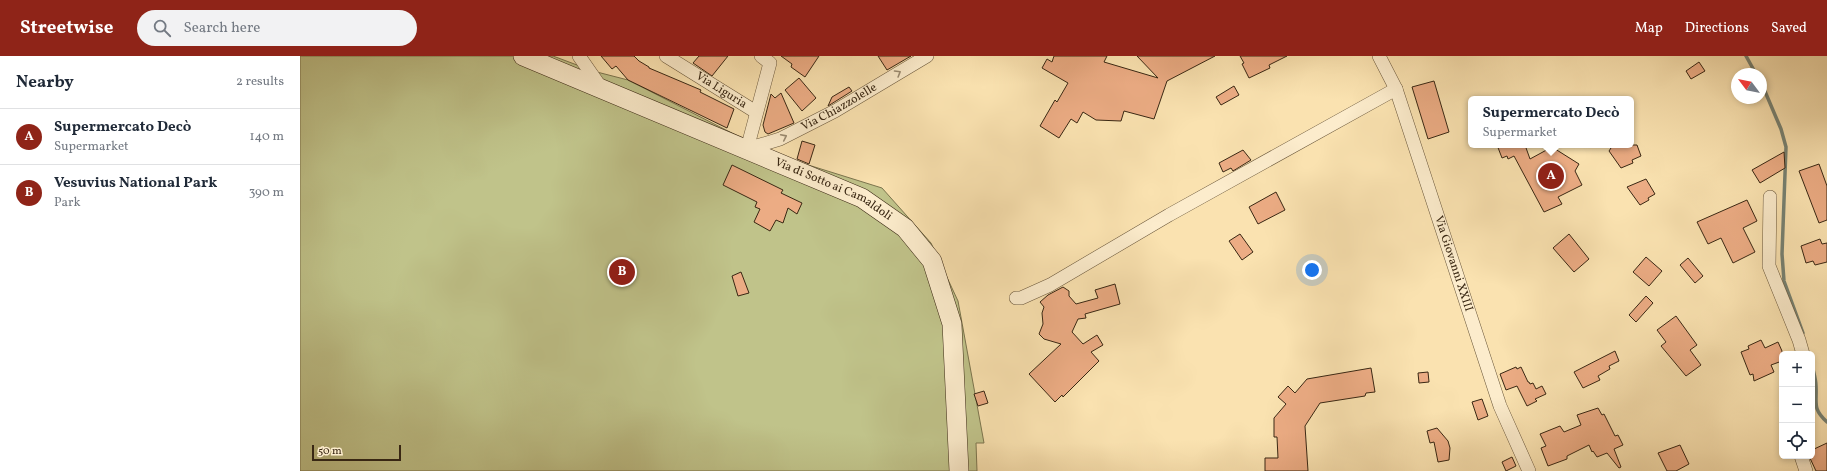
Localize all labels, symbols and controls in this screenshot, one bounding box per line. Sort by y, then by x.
search box [137,10,417,46]
text: Streetwise [20,15,113,41]
icon: search [151,17,173,39]
text: Search here [183,18,260,39]
text: Map [1635,19,1663,38]
text: Directions [1685,19,1749,38]
text: Saved [1771,19,1807,38]
street label: Via Liguria [693,68,750,112]
north arrow [1731,68,1767,104]
text: Nearby [16,71,74,94]
one-way arrow [894,71,901,78]
text: 2 results [236,73,284,91]
street label: Via Chiazzolelle [798,79,880,135]
popup [1468,96,1634,148]
text: Supermercato Decò [1482,103,1620,124]
text: Supermercato Decò [54,117,191,138]
text: Supermarket [1482,124,1557,142]
text: A [24,128,34,146]
text: 140 m [250,128,284,146]
one-way arrow [780,134,787,142]
text: Supermarket [54,138,129,156]
street label: Via di Sotto ai Camaldoli [772,154,895,225]
pin: A [1538,161,1564,191]
text: Vesuvius National Park [54,173,217,194]
text: B [25,184,33,202]
text: 390 m [249,184,284,202]
text: Park [54,194,81,212]
street label: Via Giovanni XXIII [1430,214,1476,314]
pin: B [609,257,635,287]
your location [1302,260,1322,280]
map controls [1779,351,1815,459]
button: + [1779,351,1815,387]
button: − [1779,387,1815,423]
button: locate [1779,423,1815,459]
scale bar [312,443,401,462]
text: 50 m [318,444,342,459]

